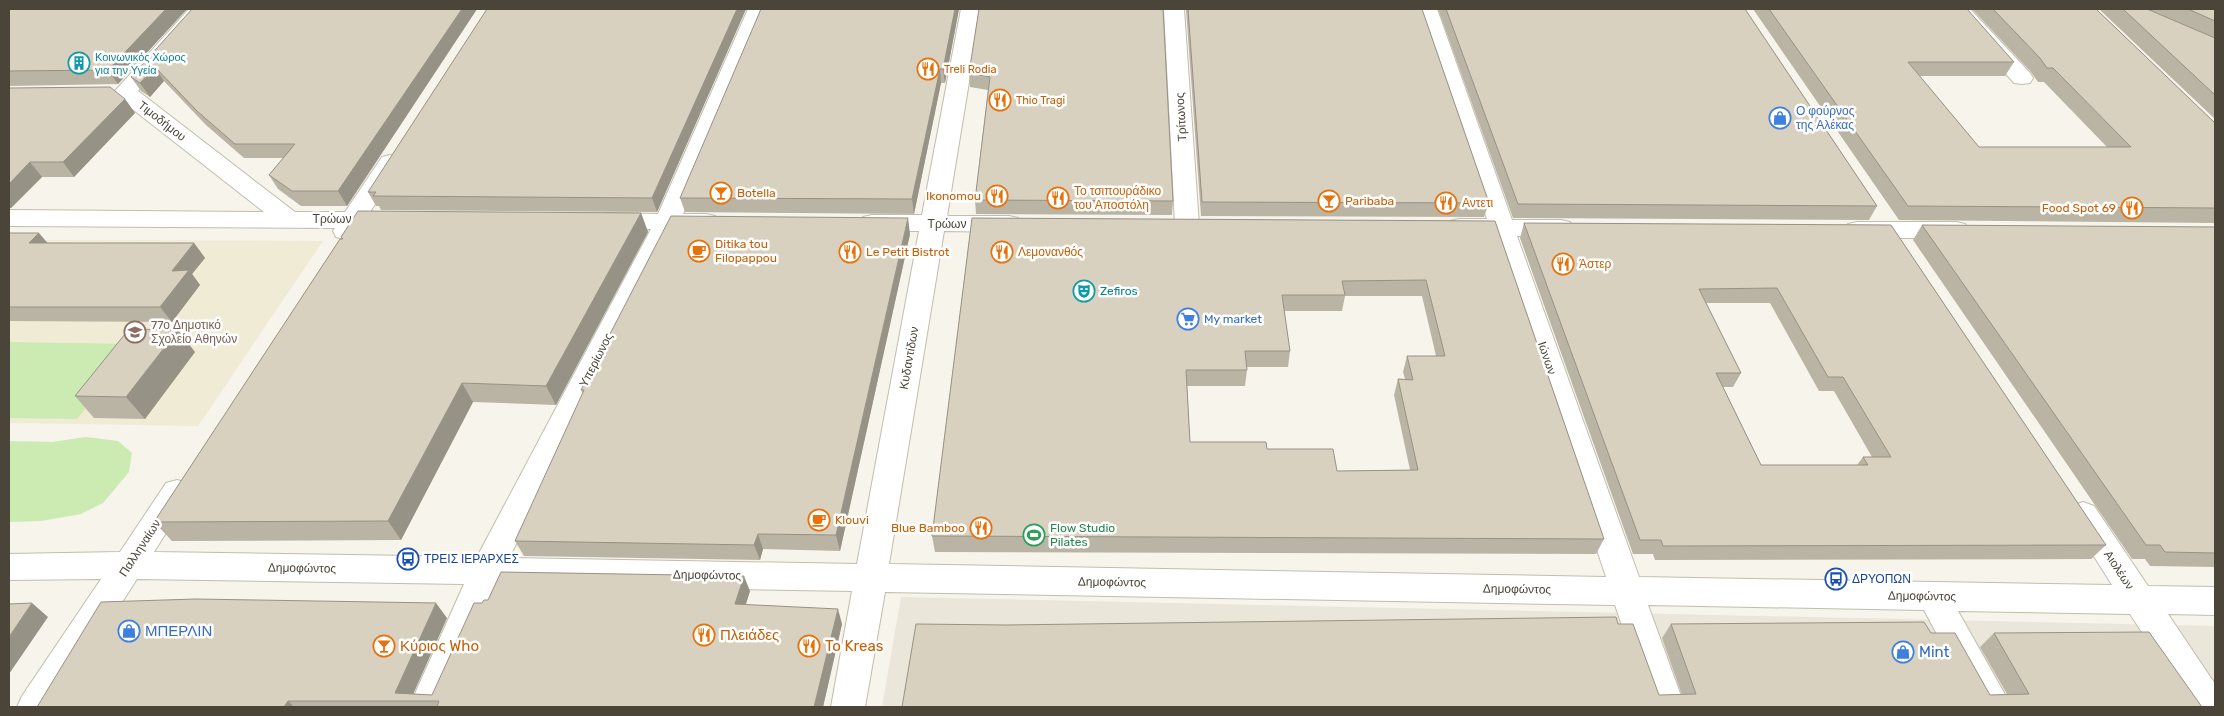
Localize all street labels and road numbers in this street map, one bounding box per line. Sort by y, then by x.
street label: Τρίτωνος [1173,92,1189,142]
street label: Τιμοδήμου [135,98,189,144]
street label: Τρώων [313,212,351,226]
street label: Τρώων [928,217,966,231]
street label: Κυδαντίδων [897,325,921,391]
street label: Υπερίωνος [576,330,616,389]
street label: Ιώνων [1535,340,1559,376]
street label: Παλληναίων [116,517,164,579]
street label: Αιολέων [2101,548,2137,592]
street label: Δημοφώντος [268,560,337,576]
street label: Δημοφώντος [673,567,742,583]
street label: Δημοφώντος [1078,574,1147,590]
street label: Δημοφώντος [1483,581,1552,597]
street label: Δημοφώντος [1888,588,1957,604]

